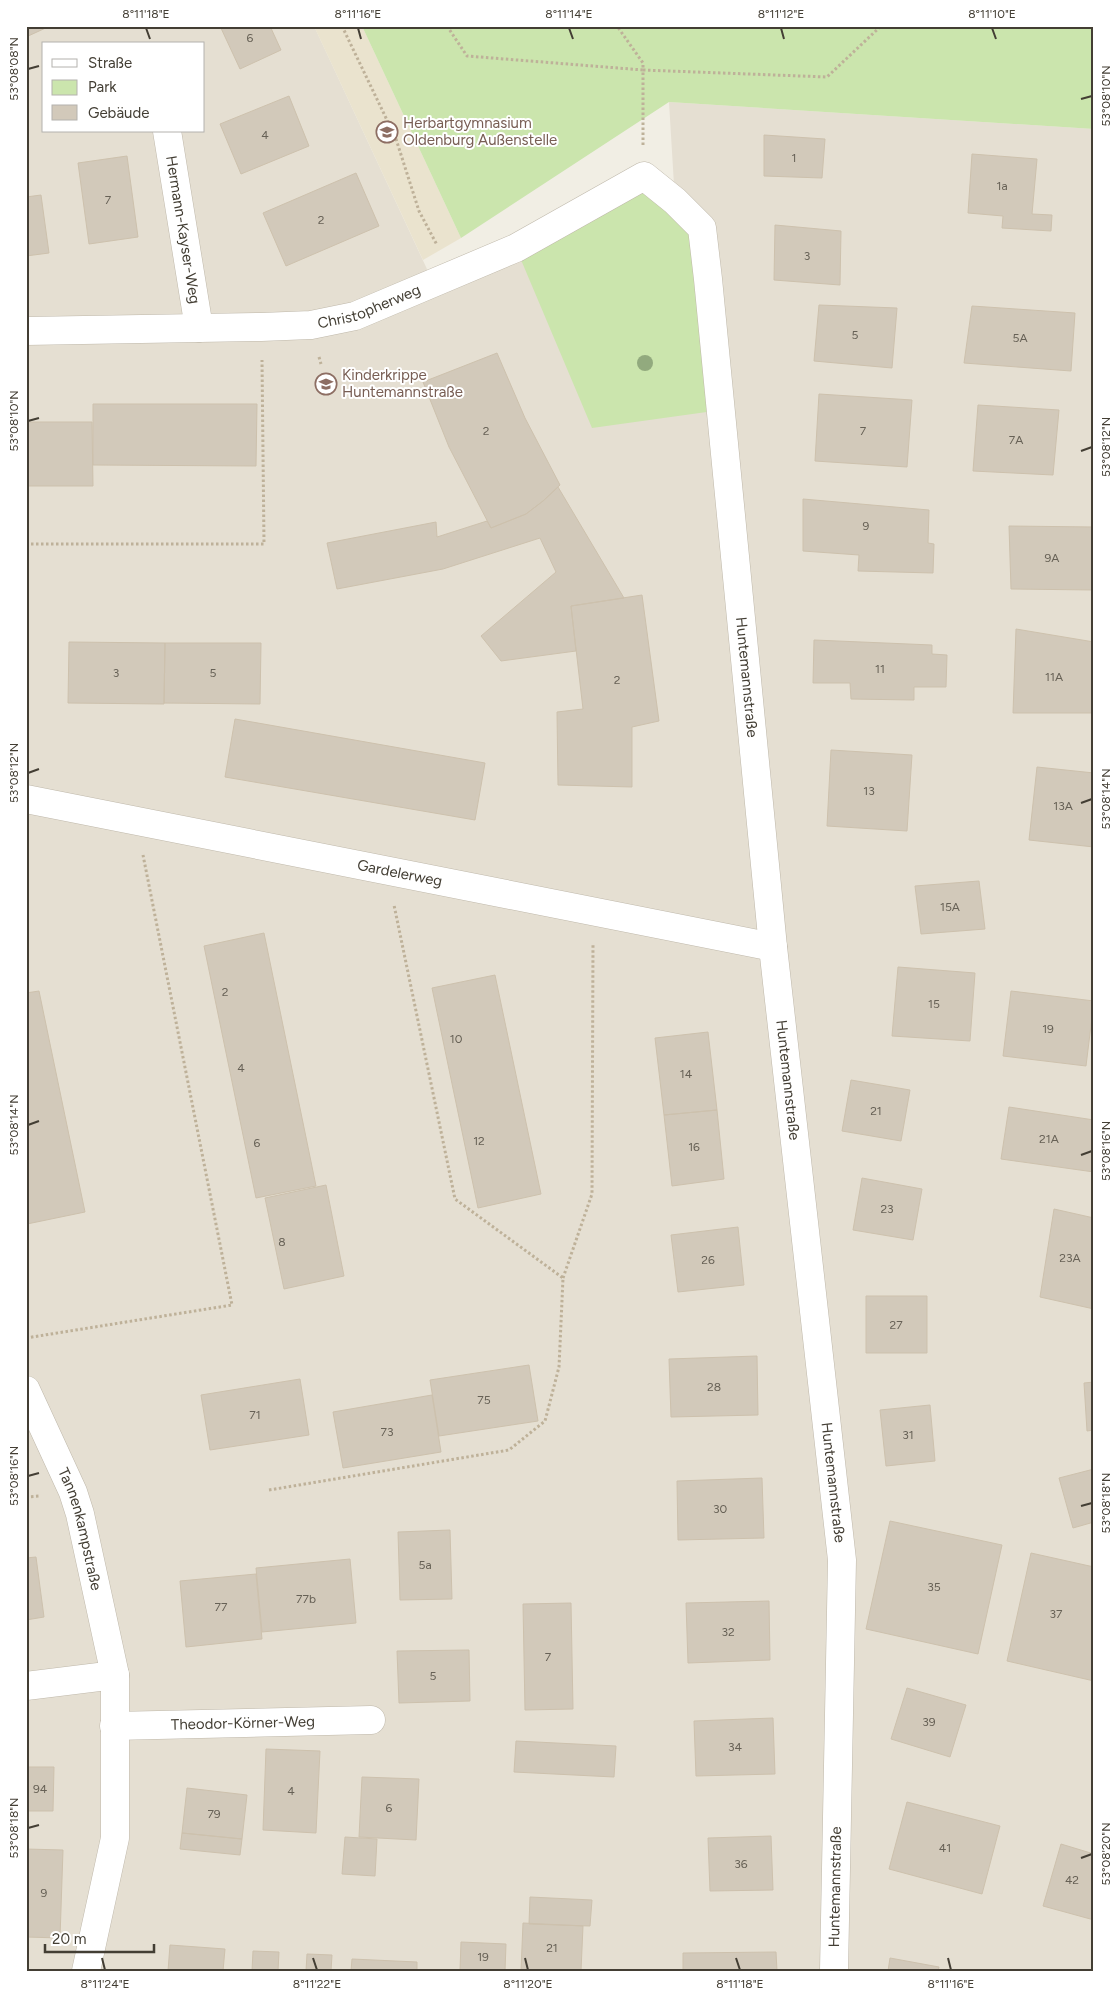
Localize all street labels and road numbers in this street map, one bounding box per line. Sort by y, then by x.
street label: Hermann-Kayser-Weg [162,154,204,305]
street label: Christopherweg [316,280,423,332]
street label: Huntemannstraße [732,616,762,738]
street label: Gardelerweg [356,856,444,890]
street label: Huntemannstraße [772,1019,804,1141]
street label: Huntemannstraße [818,1421,849,1544]
street label: Tannenkampstraße [54,1465,105,1592]
street label: Theodor-Körner-Weg [171,1712,315,1734]
street label: Huntemannstraße [825,1826,845,1948]

